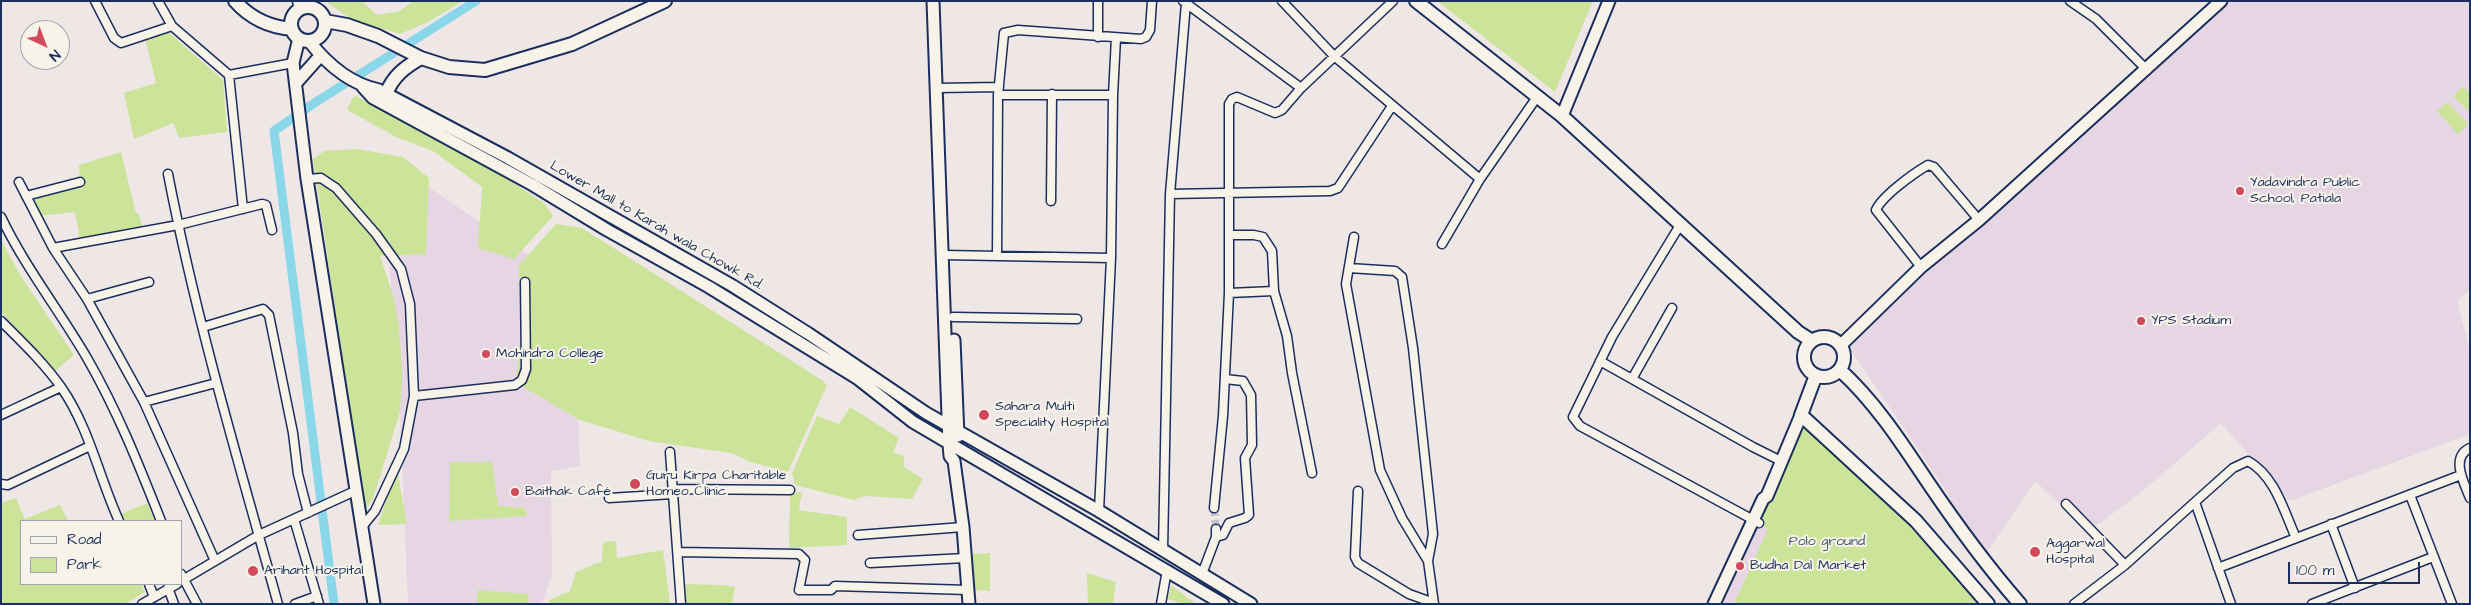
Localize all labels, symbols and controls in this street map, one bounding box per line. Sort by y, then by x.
north arrow [20,20,70,70]
text: N [45,45,65,66]
street label: Lower Mall to Karah wala Chowk Rd. [546,158,766,294]
place label: Yadavindra Public School, Patiala [2250,175,2360,208]
marker: Yadavindra Public School, Patiala [2234,185,2246,197]
place label: YPS Stadium [2151,313,2231,329]
marker: YPS Stadium [2135,315,2147,327]
place label: Mohindra College [496,346,604,362]
marker: Mohindra College [480,348,492,360]
place label: Sahara Multi Speciality Hospital [995,399,1109,432]
marker: Sahara Multi Speciality Hospital [977,408,991,422]
place label: Guru Kirpa Charitable Homeo Clinic [646,468,786,501]
marker: Guru Kirpa Charitable Homeo Clinic [628,477,642,491]
place label: Baithak Café [525,484,611,500]
marker: Baithak Café [509,486,521,498]
legend [20,520,182,585]
text: Road [67,529,101,550]
park label: Polo ground [1789,534,1865,550]
place label: Aggarwal Hospital [2046,536,2105,568]
marker: Aggarwal Hospital [2028,545,2042,559]
scale bar [2291,552,2424,584]
text: Park [67,554,102,575]
place label: Budha Dal Market [1750,558,1866,574]
marker: Budha Dal Market [1734,560,1746,572]
text: 100 m [2296,560,2335,581]
place label: Arihant Hospital [264,563,363,579]
marker: Arihant Hospital [246,564,260,578]

